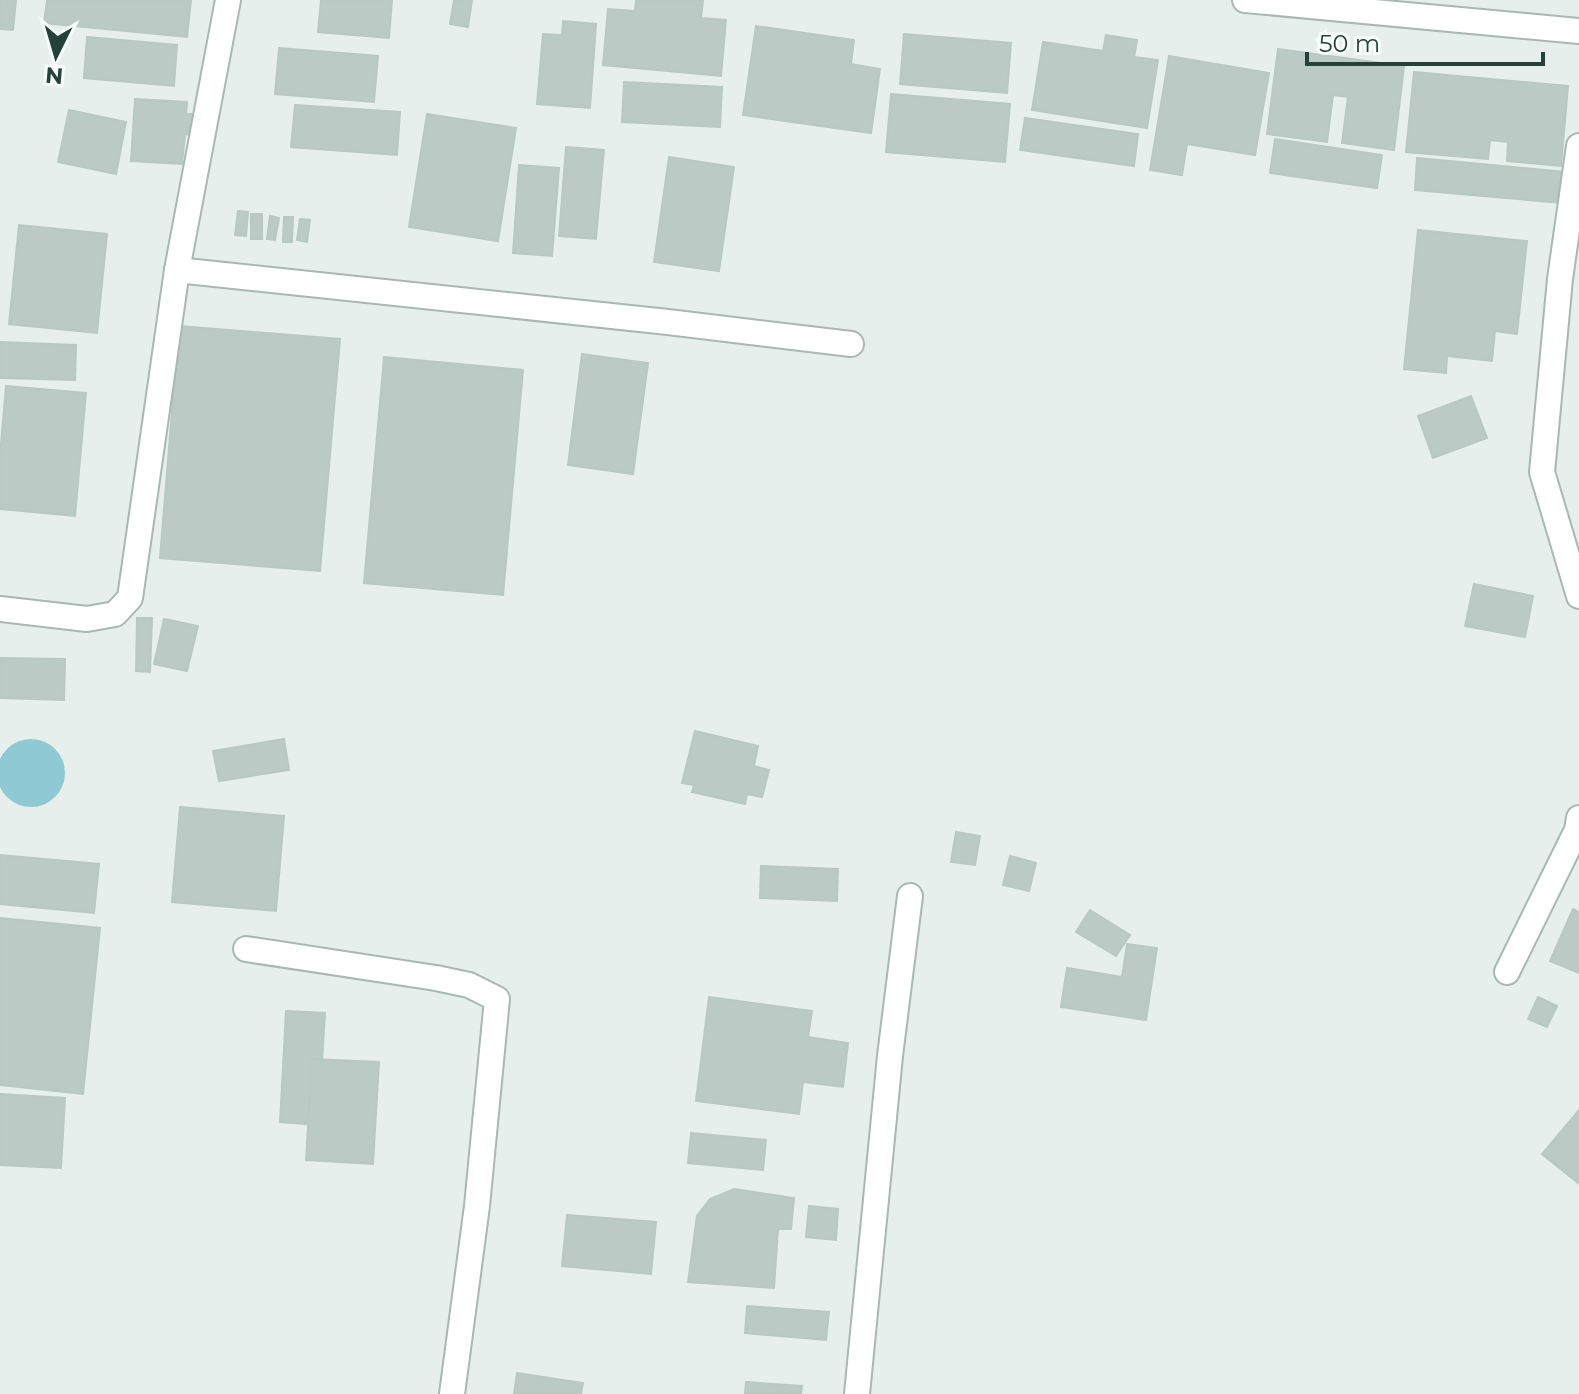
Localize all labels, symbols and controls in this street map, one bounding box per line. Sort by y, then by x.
north arrow [16,16,96,96]
scale bar [1307,16,1543,66]
text: 50 m [1319,29,1380,58]
text: N [44,61,64,90]

